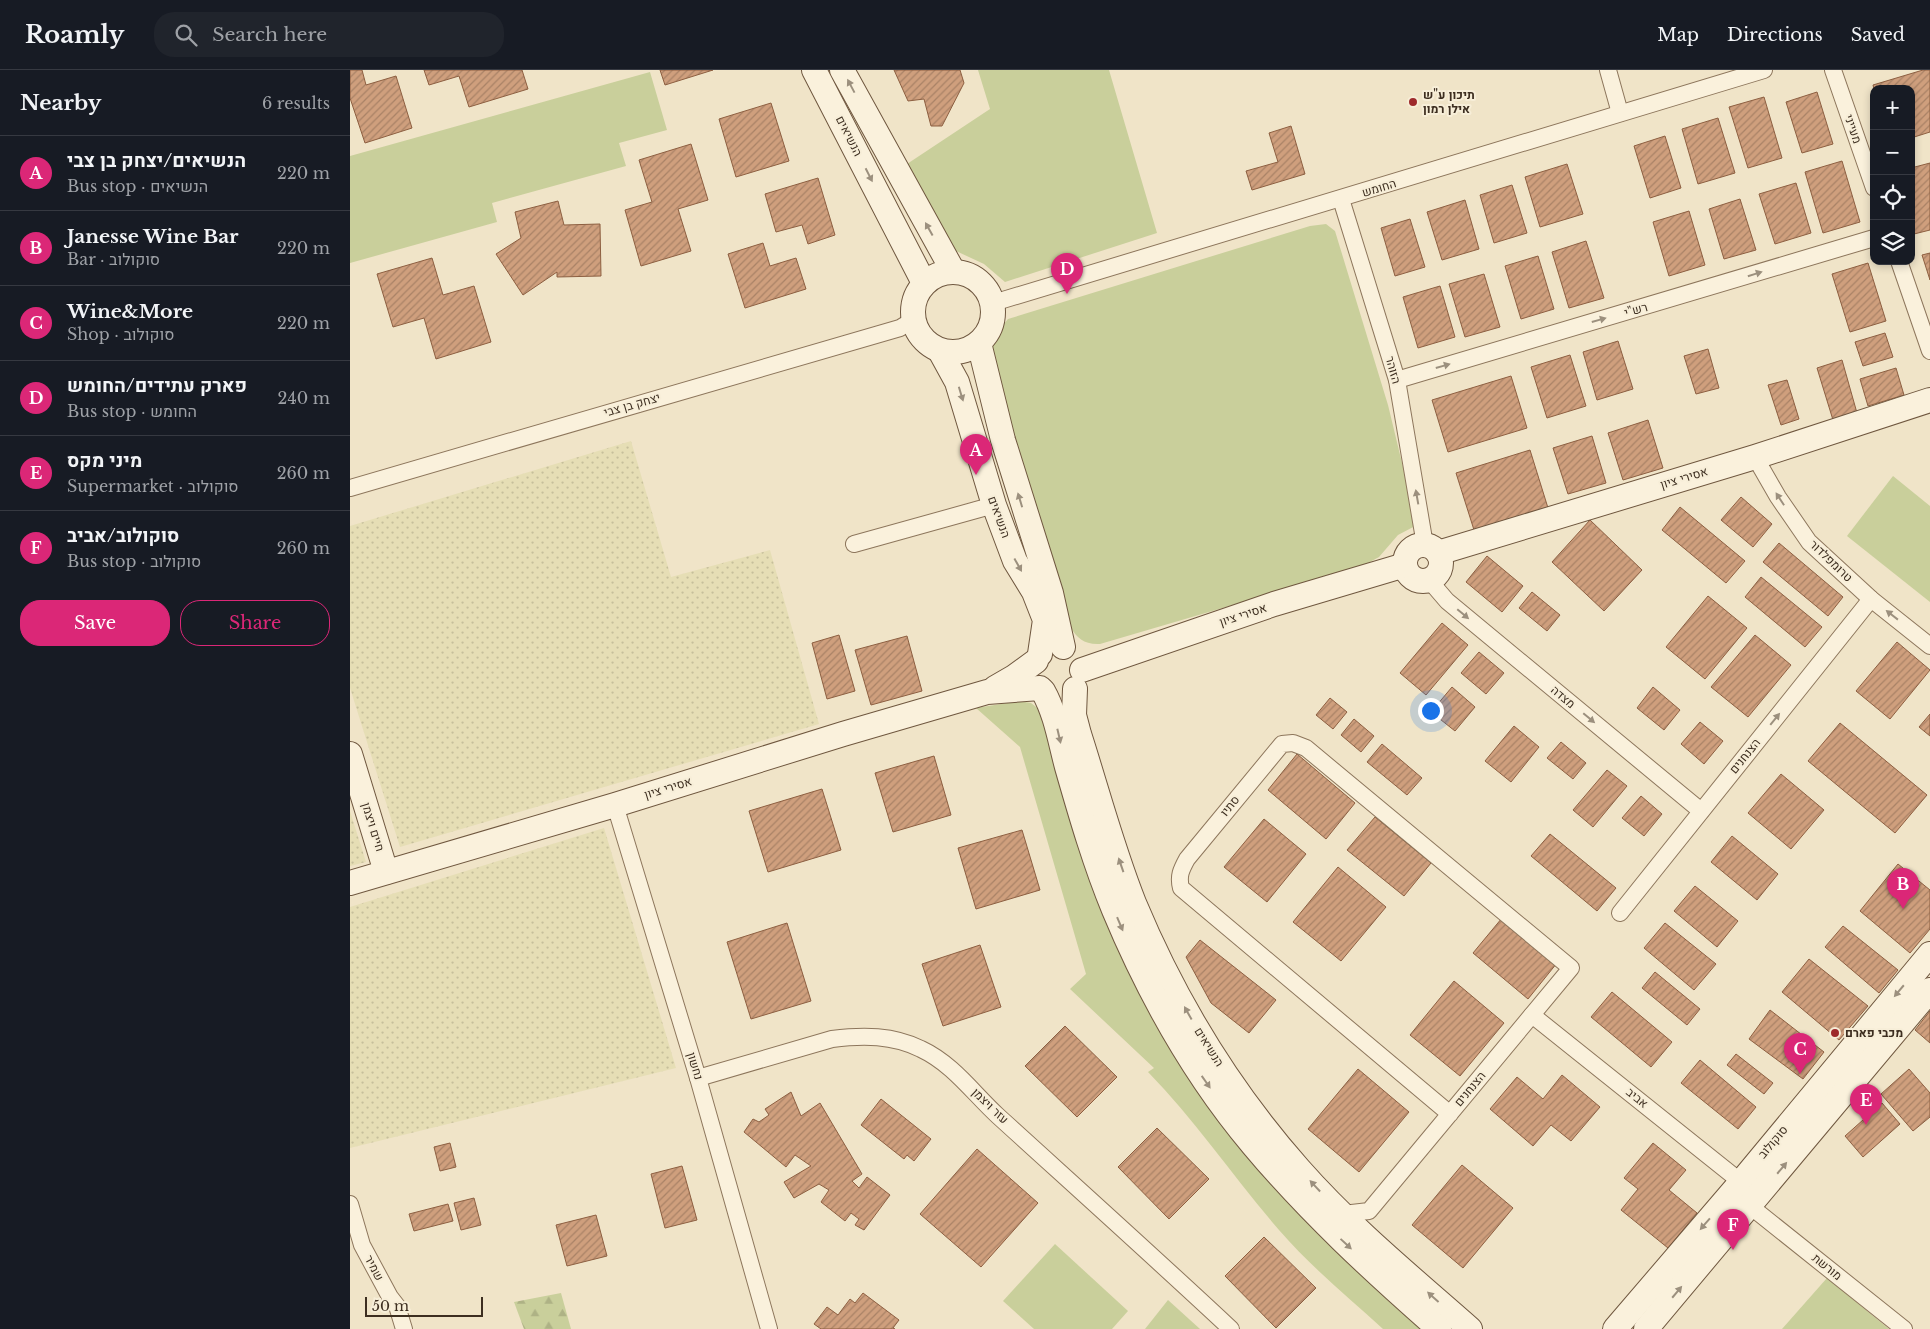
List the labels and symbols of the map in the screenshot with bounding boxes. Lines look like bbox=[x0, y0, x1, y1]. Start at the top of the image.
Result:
one-way arrow bbox=[847, 79, 855, 94]
place label: תיכון ע"ש אילן רמון bbox=[1423, 87, 1475, 116]
marker: תיכון ע"ש אילן רמון bbox=[1407, 96, 1419, 108]
street label: מעייני bbox=[1842, 112, 1865, 145]
street label: הנשיאים bbox=[833, 113, 866, 159]
one-way arrow bbox=[865, 168, 873, 182]
street label: החומש bbox=[1360, 175, 1398, 200]
one-way arrow bbox=[925, 221, 933, 236]
pin: D bbox=[1051, 253, 1083, 294]
one-way arrow bbox=[1748, 269, 1763, 277]
street label: רש"י bbox=[1623, 299, 1649, 320]
one-way arrow bbox=[1592, 316, 1607, 324]
street label: הזוהר bbox=[1383, 355, 1404, 385]
one-way arrow bbox=[1436, 361, 1451, 369]
one-way arrow bbox=[957, 387, 965, 402]
street label: יצחק בן צבי bbox=[602, 389, 662, 420]
pin: A bbox=[960, 434, 992, 475]
street label: אסירי ציון bbox=[1658, 463, 1710, 492]
one-way arrow bbox=[1413, 489, 1421, 505]
one-way arrow bbox=[1016, 492, 1024, 507]
one-way arrow bbox=[1775, 493, 1784, 506]
street label: הנשיאים bbox=[985, 494, 1014, 540]
street label: טרומפלדור bbox=[1807, 537, 1856, 585]
one-way arrow bbox=[1014, 557, 1022, 572]
street label: אסירי ציון bbox=[1217, 600, 1269, 629]
one-way arrow bbox=[1457, 609, 1470, 620]
one-way arrow bbox=[1886, 610, 1899, 621]
street label: מצדה bbox=[1548, 682, 1579, 711]
your location bbox=[1418, 698, 1444, 724]
one-way arrow bbox=[1582, 712, 1594, 724]
one-way arrow bbox=[1770, 712, 1781, 725]
one-way arrow bbox=[1055, 729, 1063, 744]
street label: הצנחנים bbox=[1726, 735, 1763, 776]
street label: אסירי ציון bbox=[642, 773, 694, 802]
street label: סתיו bbox=[1217, 792, 1242, 819]
street label: חיים ויצמן bbox=[359, 801, 388, 853]
one-way arrow bbox=[1116, 857, 1124, 872]
pin: B bbox=[1887, 868, 1919, 909]
one-way arrow bbox=[1117, 917, 1125, 931]
one-way arrow bbox=[1893, 985, 1904, 998]
one-way arrow bbox=[1183, 1006, 1192, 1019]
street label: הנשיאים bbox=[1192, 1024, 1227, 1069]
place label: מכבי פארם bbox=[1845, 1025, 1903, 1040]
marker: מכבי פארם bbox=[1829, 1027, 1841, 1039]
pin: C bbox=[1784, 1033, 1816, 1074]
street label: נחשון bbox=[684, 1050, 707, 1082]
street label: הצנחנים bbox=[1451, 1068, 1488, 1109]
one-way arrow bbox=[1201, 1075, 1211, 1089]
street label: אביב bbox=[1623, 1084, 1652, 1111]
pin: E bbox=[1850, 1084, 1882, 1125]
street label: עזר ויצמן bbox=[969, 1085, 1012, 1127]
street label: סוקולוב bbox=[1755, 1122, 1791, 1161]
one-way arrow bbox=[1777, 1161, 1788, 1174]
one-way arrow bbox=[1309, 1180, 1321, 1192]
pin: F bbox=[1717, 1209, 1749, 1250]
one-way arrow bbox=[1699, 1217, 1711, 1229]
one-way arrow bbox=[1340, 1238, 1352, 1250]
street label: מורשת bbox=[1809, 1250, 1845, 1283]
street label: שמיר bbox=[362, 1252, 387, 1283]
one-way arrow bbox=[1672, 1285, 1683, 1298]
one-way arrow bbox=[1427, 1291, 1440, 1302]
scale bar bbox=[365, 1294, 482, 1317]

